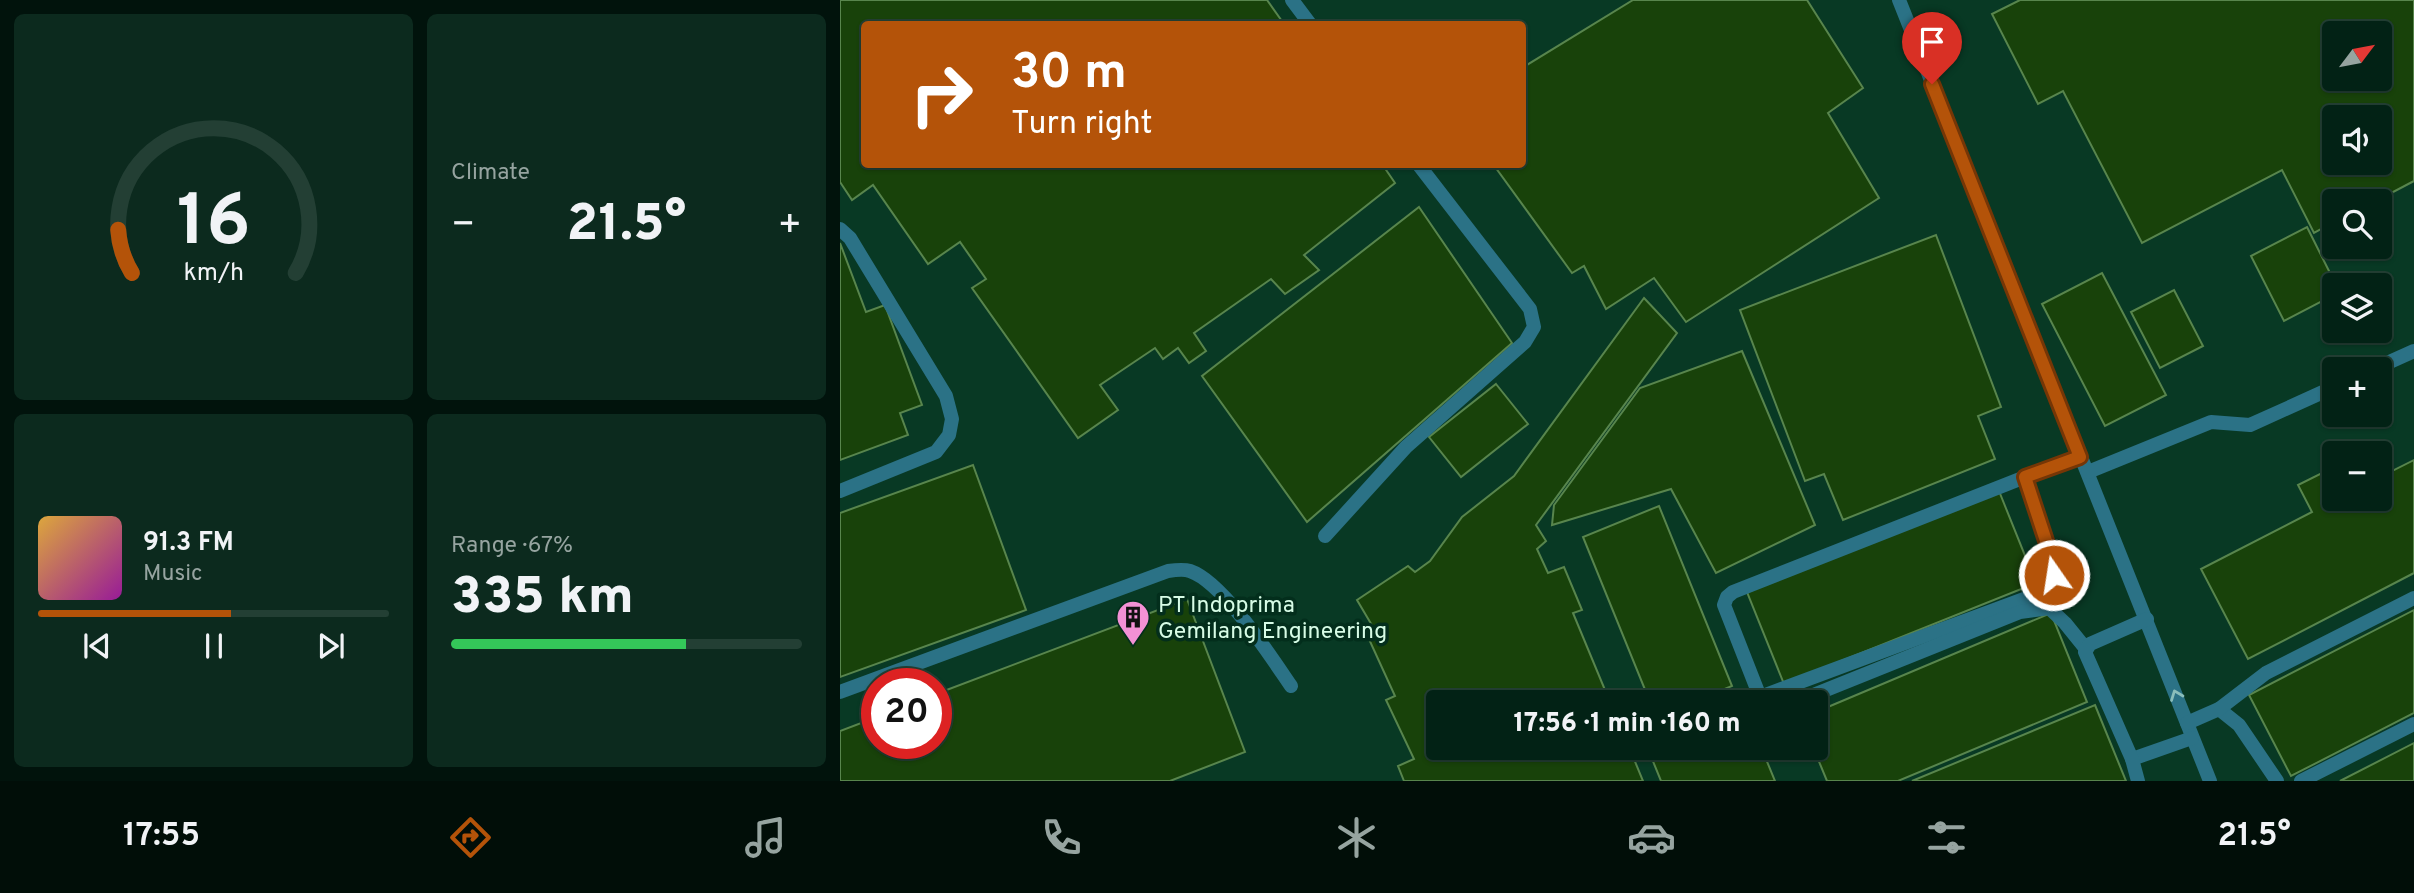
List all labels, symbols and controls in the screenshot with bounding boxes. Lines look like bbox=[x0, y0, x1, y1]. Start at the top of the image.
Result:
pin bbox=[1902, 12.0, 1962, 84]
north arrow bbox=[2322, 21, 2392, 91]
map controls bbox=[2322, 21, 2392, 511]
icon: arrive bbox=[1913, 23, 1951, 61]
text: 30 m bbox=[1011, 44, 1127, 106]
icon: right bbox=[896, 49, 987, 140]
text: Turn right bbox=[1011, 105, 1153, 145]
button: sound bbox=[2322, 105, 2392, 175]
text: Climate bbox=[451, 159, 530, 188]
text: 16 bbox=[177, 179, 250, 271]
button: search bbox=[2322, 189, 2392, 259]
text: 21.5° bbox=[567, 193, 686, 259]
text: − bbox=[451, 202, 476, 251]
text: + bbox=[777, 202, 802, 251]
text: km/h bbox=[183, 258, 244, 290]
button: layers bbox=[2322, 273, 2392, 343]
button: + bbox=[2322, 357, 2392, 427]
button: − bbox=[2322, 441, 2392, 511]
text: 91.3 FM bbox=[143, 527, 234, 560]
text: Range · 67% bbox=[451, 532, 573, 561]
position arrow bbox=[2017, 538, 2091, 612]
text: Music bbox=[143, 560, 203, 589]
text: 335 km bbox=[451, 566, 634, 632]
place label: PT Indoprima Gemilang Engineering bbox=[1158, 592, 1387, 647]
building icon: PT Indoprima Gemilang Engineering bbox=[1114, 598, 1152, 647]
icon: previous bbox=[78, 627, 116, 665]
icon: pause bbox=[195, 627, 233, 665]
icon: next bbox=[312, 627, 350, 665]
speed limit sign: 20 bbox=[861, 668, 952, 759]
one-way arrow bbox=[2170, 689, 2184, 701]
text: 17:56 · 1 min · 160 m bbox=[1513, 708, 1741, 741]
icon: directions bbox=[446, 813, 495, 862]
icon: music bbox=[741, 813, 790, 862]
icon: phone bbox=[1037, 813, 1086, 862]
icon: climate bbox=[1332, 813, 1381, 862]
icon: car bbox=[1627, 813, 1676, 862]
icon: filters bbox=[1922, 813, 1971, 862]
text: 17:55 bbox=[123, 817, 200, 857]
text: 21.5° bbox=[2218, 817, 2291, 857]

